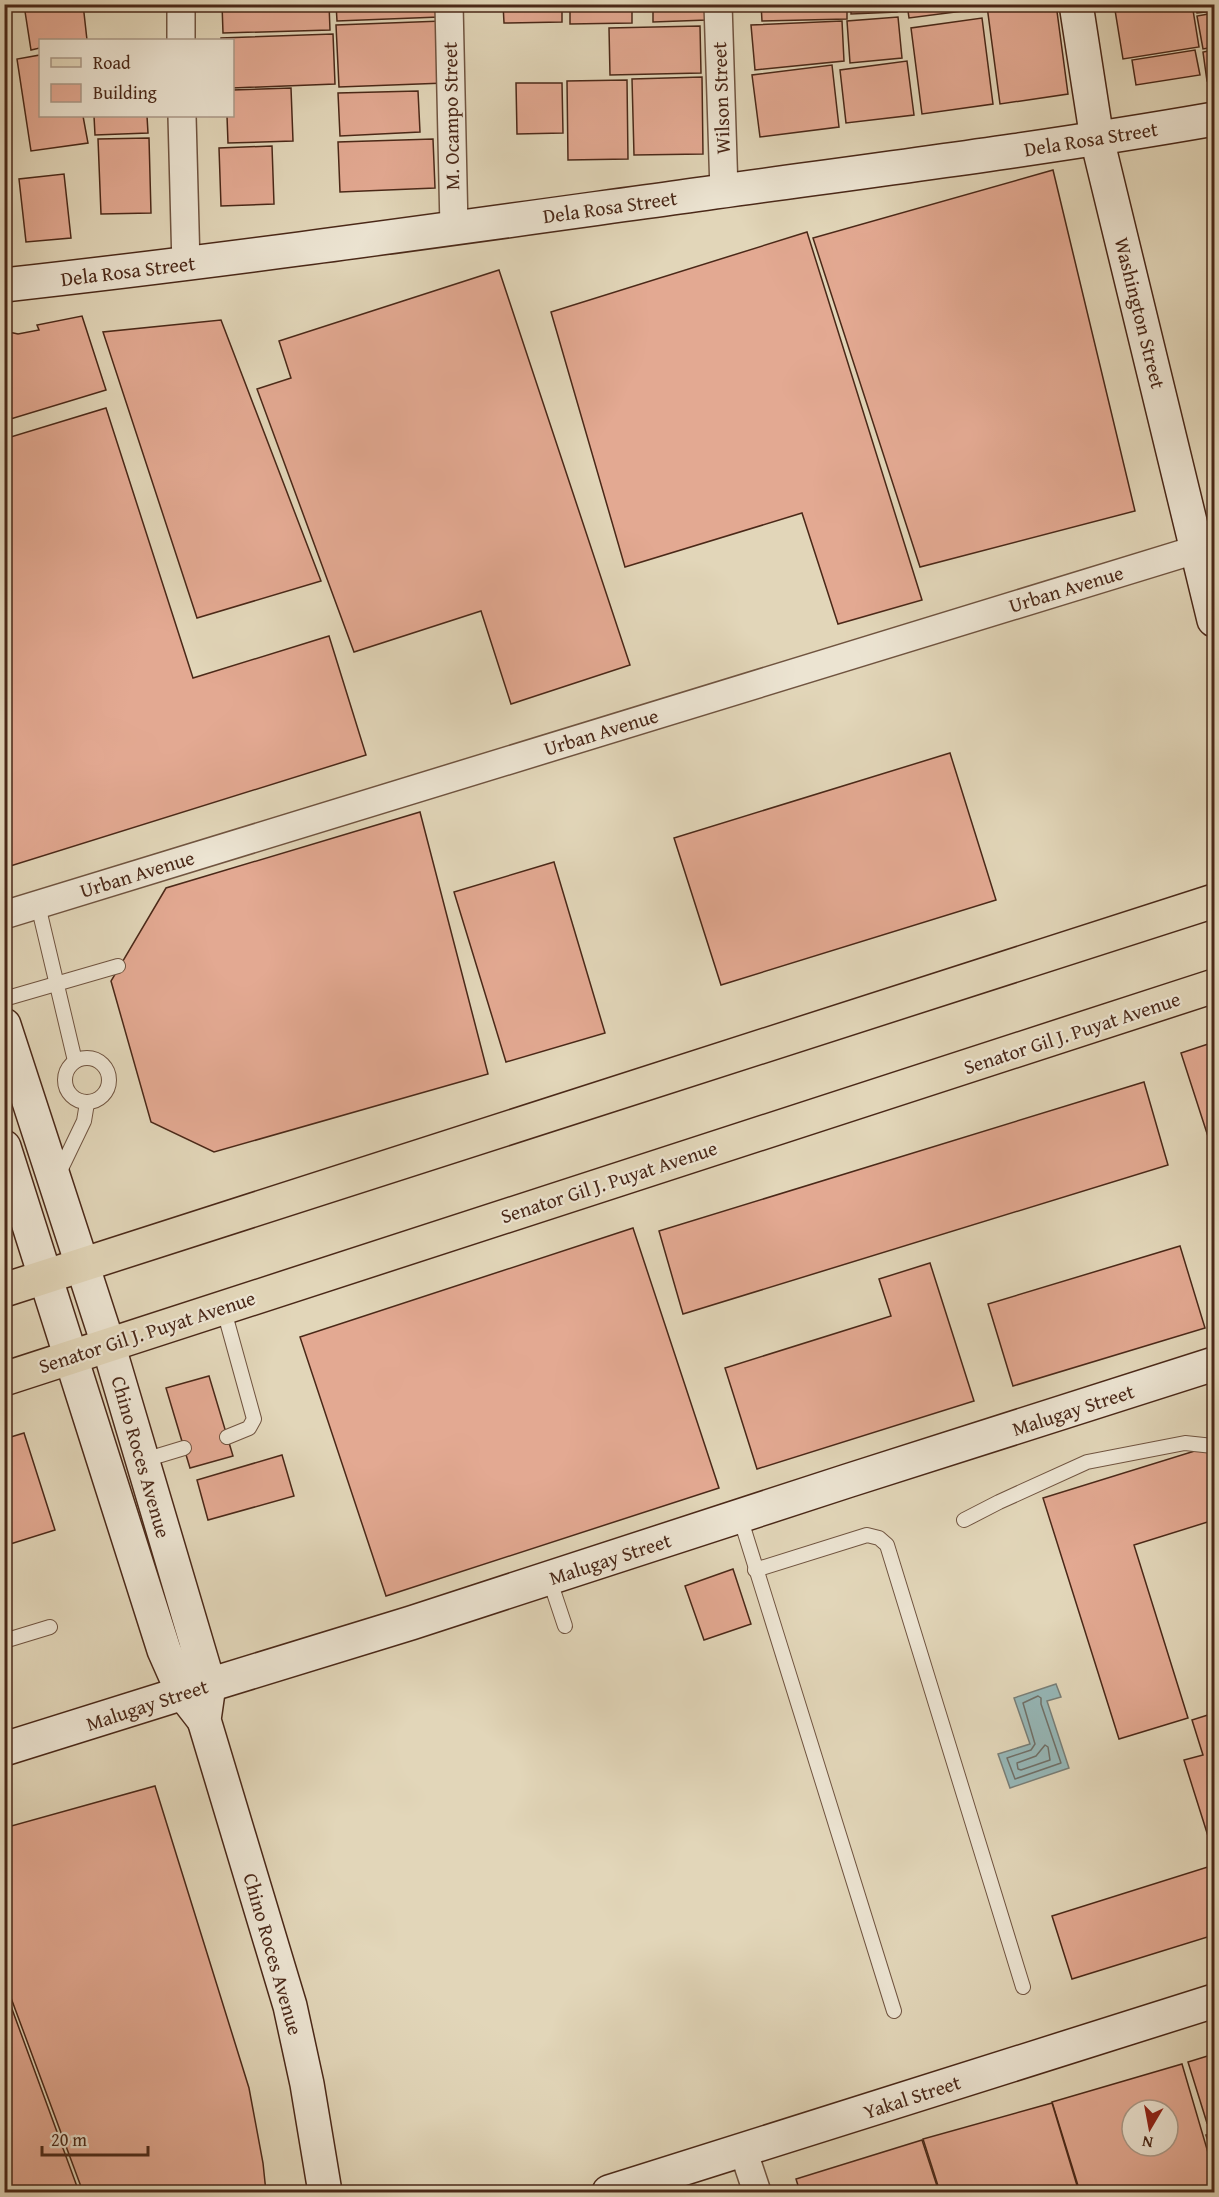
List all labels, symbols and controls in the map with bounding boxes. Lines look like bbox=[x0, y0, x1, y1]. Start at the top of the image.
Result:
legend bbox=[39, 39, 234, 117]
street label: Wilson Street bbox=[704, 41, 737, 155]
street label: M. Ocampo Street bbox=[435, 42, 466, 190]
text: Road bbox=[93, 49, 131, 76]
text: Building bbox=[93, 79, 157, 106]
street label: Dela Rosa Street bbox=[1022, 114, 1160, 163]
street label: Dela Rosa Street bbox=[541, 183, 679, 230]
street label: Washington Street bbox=[1108, 234, 1173, 392]
street label: Dela Rosa Street bbox=[59, 248, 197, 293]
street label: Urban Avenue bbox=[1005, 557, 1127, 620]
street label: Urban Avenue bbox=[540, 700, 662, 763]
street label: Urban Avenue bbox=[76, 842, 198, 905]
street label: Senator Gil J. Puyat Avenue bbox=[960, 984, 1184, 1081]
street label: Senator Gil J. Puyat Avenue bbox=[497, 1133, 721, 1230]
street label: Senator Gil J. Puyat Avenue bbox=[35, 1283, 259, 1380]
street label: Chino Roces Avenue bbox=[104, 1372, 178, 1541]
street label: Malugay Street bbox=[1008, 1376, 1138, 1443]
street label: Malugay Street bbox=[545, 1525, 675, 1592]
street label: Malugay Street bbox=[82, 1671, 212, 1738]
street label: Chino Roces Avenue bbox=[236, 1869, 310, 2038]
street label: Yakal Street bbox=[860, 2067, 964, 2126]
north arrow bbox=[1120, 2098, 1180, 2158]
scale bar bbox=[42, 2119, 148, 2157]
text: 20 m bbox=[51, 2126, 87, 2153]
text: N bbox=[1140, 2130, 1155, 2156]

